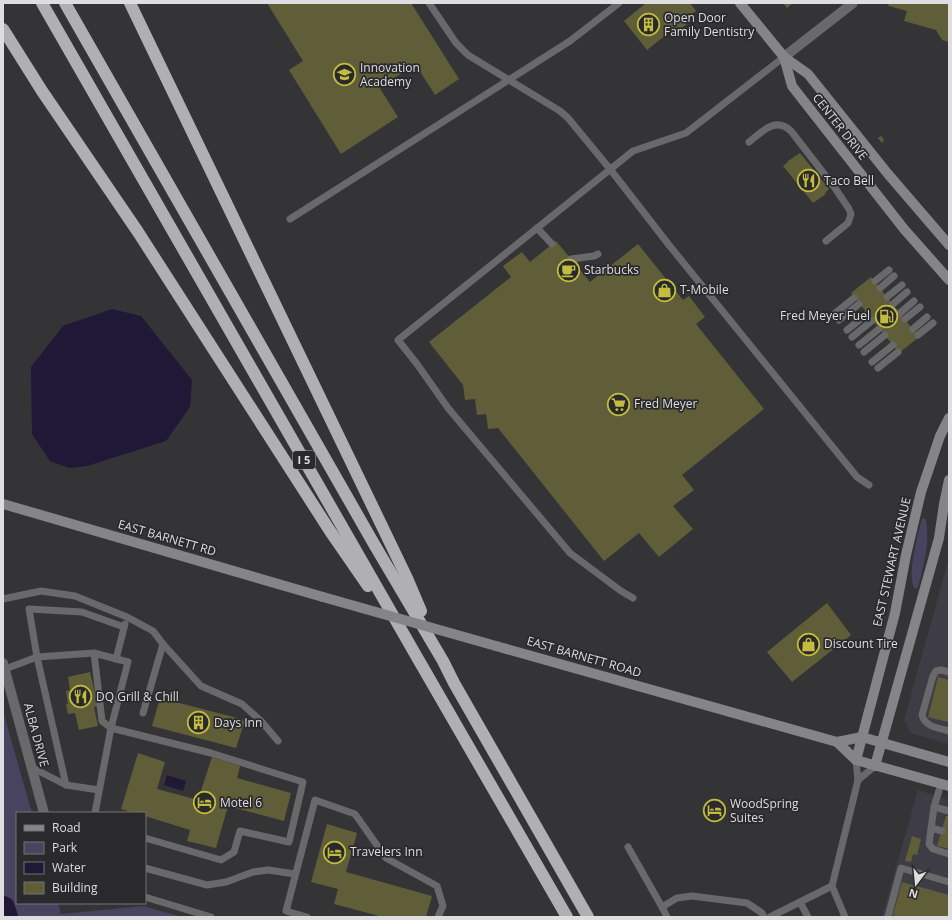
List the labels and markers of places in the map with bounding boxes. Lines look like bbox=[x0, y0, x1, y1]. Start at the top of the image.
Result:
place label: Open Door Family Dentistry bbox=[664, 9, 755, 40]
building icon: Open Door Family Dentistry bbox=[635, 12, 661, 38]
place label: Innovation Academy bbox=[360, 59, 420, 90]
school or university icon: Innovation Academy bbox=[332, 62, 358, 88]
restaurant icon: Taco Bell bbox=[796, 168, 822, 194]
place label: Taco Bell bbox=[824, 172, 874, 189]
cafe icon: Starbucks bbox=[556, 257, 582, 283]
place label: Starbucks bbox=[584, 261, 639, 278]
shop icon: T-Mobile bbox=[651, 277, 677, 303]
place label: T-Mobile bbox=[680, 281, 729, 298]
fuel station icon: Fred Meyer Fuel bbox=[873, 303, 899, 329]
place label: Fred Meyer Fuel bbox=[780, 307, 870, 324]
supermarket icon: Fred Meyer bbox=[605, 391, 631, 417]
place label: Fred Meyer bbox=[634, 395, 698, 412]
shop icon: Discount Tire bbox=[796, 631, 822, 657]
place label: Discount Tire bbox=[824, 635, 898, 652]
restaurant icon: DQ Grill & Chill bbox=[68, 684, 94, 710]
place label: DQ Grill & Chill bbox=[96, 688, 179, 705]
building icon: Days Inn bbox=[185, 710, 211, 736]
place label: Days Inn bbox=[214, 714, 262, 731]
hotel icon: Motel 6 bbox=[192, 790, 218, 816]
place label: Motel 6 bbox=[220, 794, 262, 811]
place label: WoodSpring Suites bbox=[730, 795, 799, 826]
hotel icon: WoodSpring Suites bbox=[701, 798, 727, 824]
hotel icon: Travelers Inn bbox=[322, 839, 348, 865]
place label: Travelers Inn bbox=[350, 843, 423, 860]

